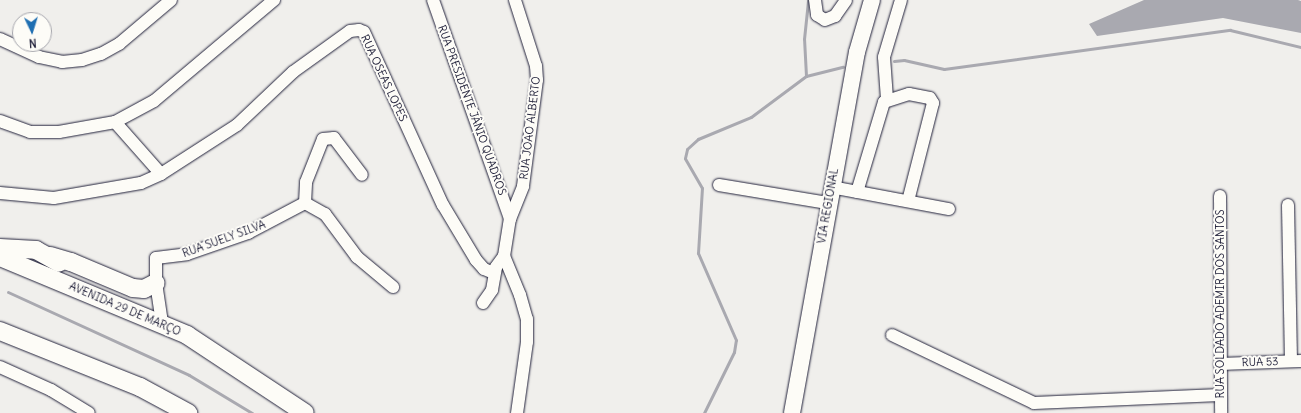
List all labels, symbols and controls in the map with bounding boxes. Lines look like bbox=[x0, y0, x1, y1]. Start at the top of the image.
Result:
north arrow bbox=[12, 12, 52, 52]
street label: RUA PRESIDENTE JÂNIO QUADROS bbox=[435, 23, 509, 197]
street label: RUA OSEAS LOPES bbox=[358, 32, 410, 124]
text: N bbox=[28, 36, 37, 50]
street label: RUA JOAO ALBERTO bbox=[517, 76, 543, 180]
street label: VIA REGIONAL bbox=[815, 167, 841, 245]
street label: RUA SOLDADO ADEMIR DOS SANTOS bbox=[1213, 209, 1227, 399]
street label: RUA SUELY SILVA bbox=[181, 218, 267, 260]
street label: AVENIDA 29 DE MARÇO bbox=[67, 279, 183, 339]
street label: RUA 53 bbox=[1241, 355, 1279, 369]

